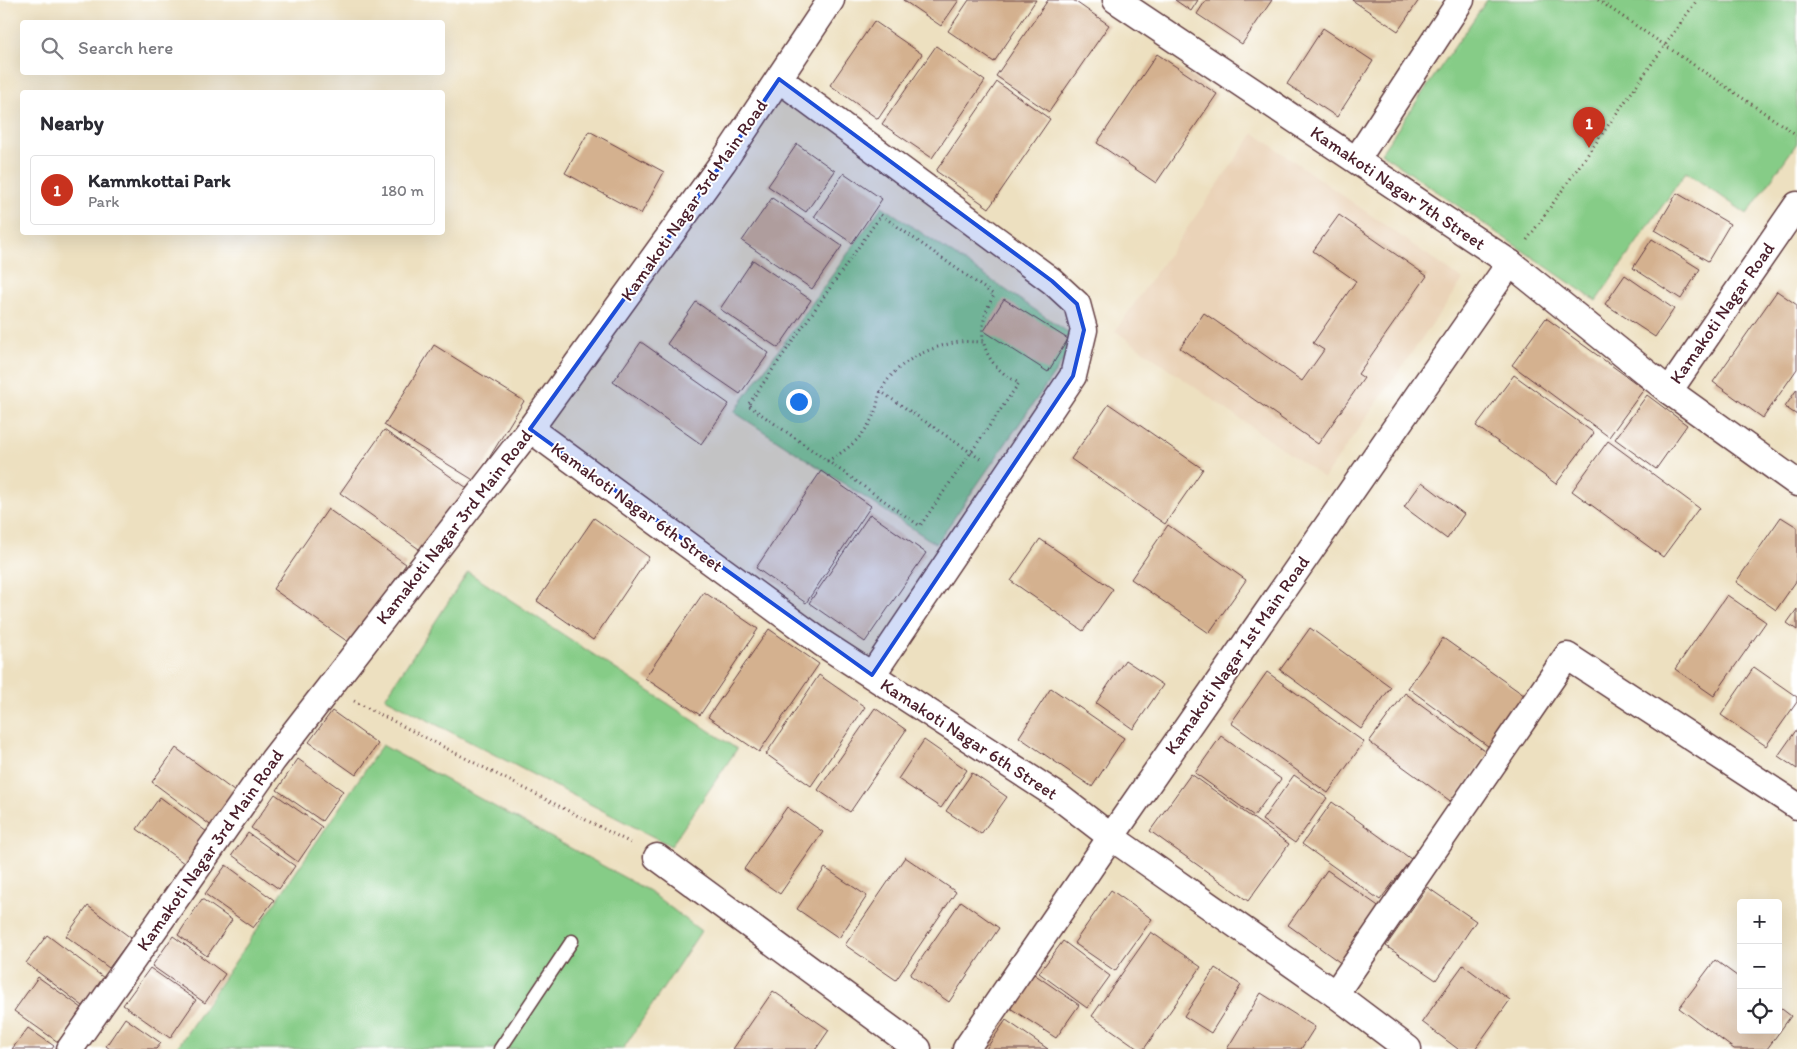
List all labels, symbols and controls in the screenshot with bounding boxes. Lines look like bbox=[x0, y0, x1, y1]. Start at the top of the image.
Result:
search box bbox=[20, 20, 445, 75]
icon: search bbox=[38, 34, 66, 62]
text: Search here bbox=[78, 36, 173, 59]
street label: Kamakoti Nagar 3rd Main Road bbox=[616, 95, 772, 305]
pin: 1 bbox=[1573, 107, 1605, 148]
text: Nearby bbox=[40, 110, 104, 135]
street label: Kamakoti Nagar 7th Street bbox=[1306, 121, 1490, 255]
text: Kammkottai Park bbox=[88, 169, 231, 192]
text: 1 bbox=[53, 181, 61, 200]
text: 180 m bbox=[381, 181, 424, 200]
text: Park bbox=[88, 192, 119, 211]
street label: Kamakoti Nagar Road bbox=[1665, 238, 1779, 388]
your location bbox=[786, 389, 812, 415]
street label: Kamakoti Nagar 3rd Main Road bbox=[371, 425, 537, 629]
street label: Kamakoti Nagar 6th Street bbox=[547, 437, 727, 577]
street label: Kamakoti Nagar 1st Main Road bbox=[1160, 551, 1314, 759]
street label: Kamakoti Nagar 6th Street bbox=[876, 673, 1062, 805]
street label: Kamakoti Nagar 3rd Main Road bbox=[132, 745, 288, 955]
map controls bbox=[1737, 899, 1782, 1034]
button: + bbox=[1737, 899, 1782, 944]
button: − bbox=[1737, 944, 1782, 989]
button: locate bbox=[1737, 989, 1782, 1034]

